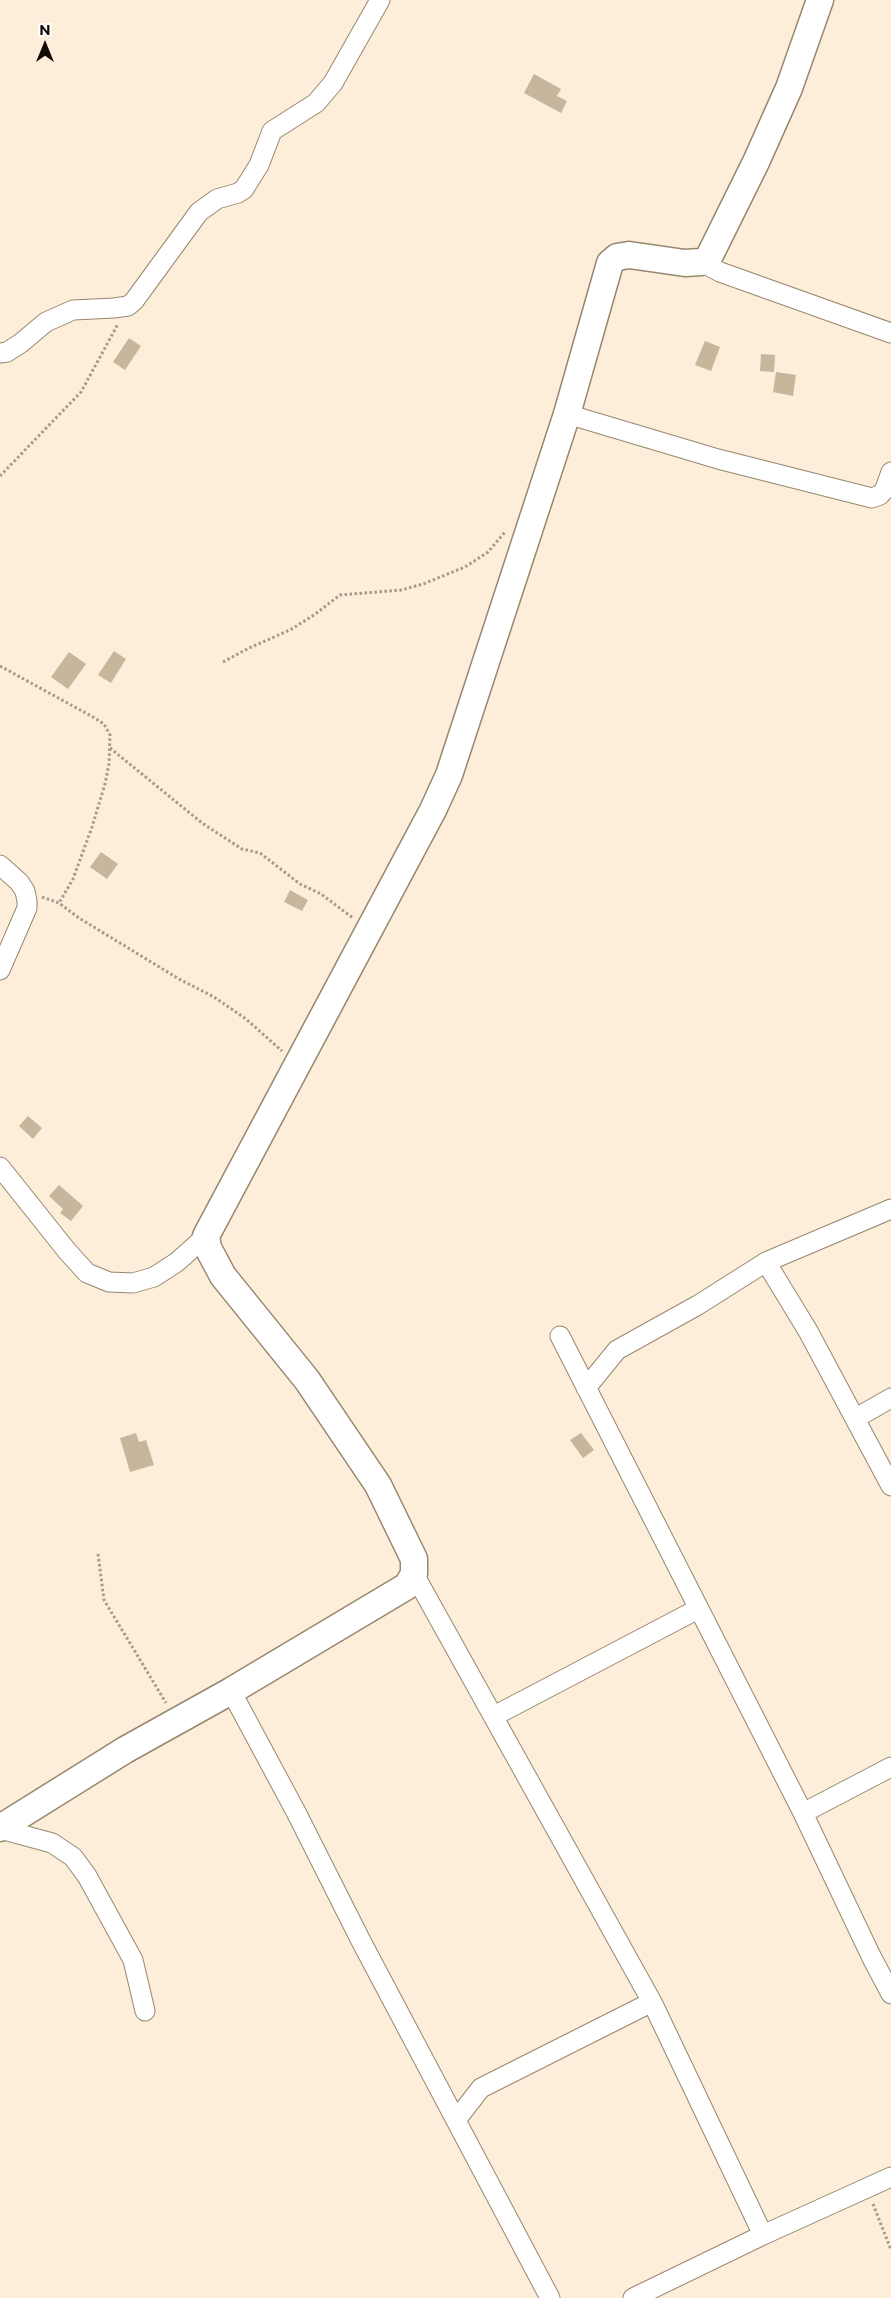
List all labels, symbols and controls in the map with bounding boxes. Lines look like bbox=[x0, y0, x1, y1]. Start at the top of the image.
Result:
north arrow bbox=[20, 20, 70, 70]
text: N bbox=[39, 21, 51, 39]

